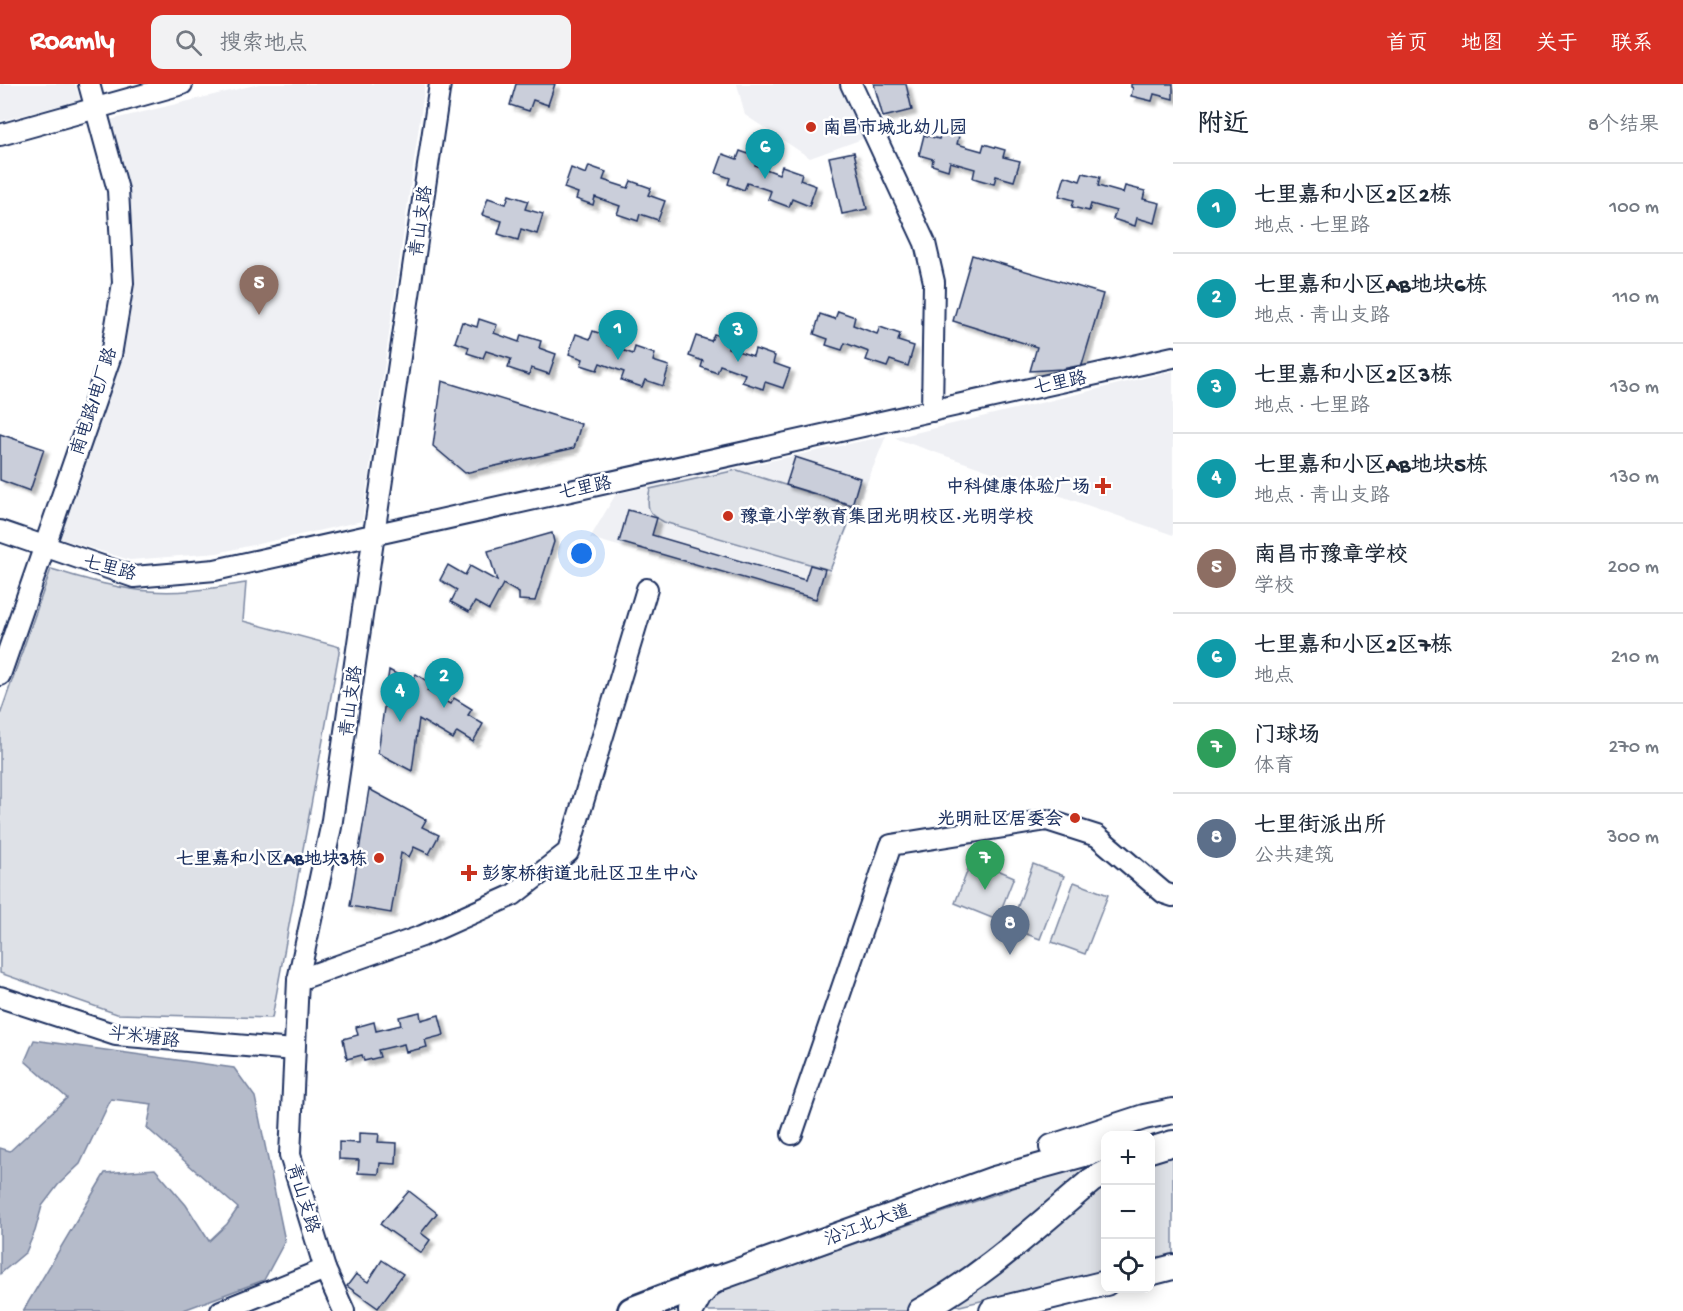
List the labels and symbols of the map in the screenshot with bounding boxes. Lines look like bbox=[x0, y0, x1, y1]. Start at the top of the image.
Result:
place label: 南昌市城北幼儿园 bbox=[823, 118, 967, 140]
marker: 南昌市城北幼儿园 bbox=[804, 120, 818, 134]
pin: 6 bbox=[746, 130, 784, 179]
street label: 青山支路 bbox=[406, 184, 438, 258]
pin: 5 bbox=[240, 266, 278, 315]
pin: 1 bbox=[598, 310, 638, 360]
pin: 3 bbox=[718, 312, 758, 362]
street label: 南电路/电厂路 bbox=[67, 345, 123, 458]
street label: 七里路 bbox=[1032, 368, 1089, 400]
street label: 七里路 bbox=[557, 473, 614, 505]
place label: 中科健康体验广场 bbox=[946, 476, 1090, 499]
marker: 中科健康体验广场 bbox=[1094, 477, 1112, 495]
place label: 豫章小学教育集团光明校区·光明学校 bbox=[740, 507, 1034, 529]
marker: 豫章小学教育集团光明校区·光明学校 bbox=[721, 509, 735, 523]
your location bbox=[567, 539, 596, 568]
street label: 七里路 bbox=[81, 551, 138, 587]
pin: 2 bbox=[424, 658, 464, 708]
street label: 青山支路 bbox=[336, 664, 368, 738]
pin: 4 bbox=[380, 672, 420, 722]
place label: 光明社区居委会 bbox=[937, 809, 1063, 831]
marker: 光明社区居委会 bbox=[1068, 811, 1082, 825]
pin: 7 bbox=[966, 840, 1004, 890]
place label: 七里嘉和小区AB地块3栋 bbox=[176, 849, 367, 871]
marker: 七里嘉和小区AB地块3栋 bbox=[372, 851, 386, 865]
marker: 彭家桥街道北社区卫生中心 bbox=[460, 864, 478, 882]
place label: 彭家桥街道北社区卫生中心 bbox=[482, 864, 698, 886]
pin: 8 bbox=[990, 906, 1030, 955]
street label: 斗米塘路 bbox=[107, 1023, 181, 1053]
street label: 青山支路 bbox=[281, 1161, 323, 1236]
street label: 沿江北大道 bbox=[822, 1200, 914, 1252]

